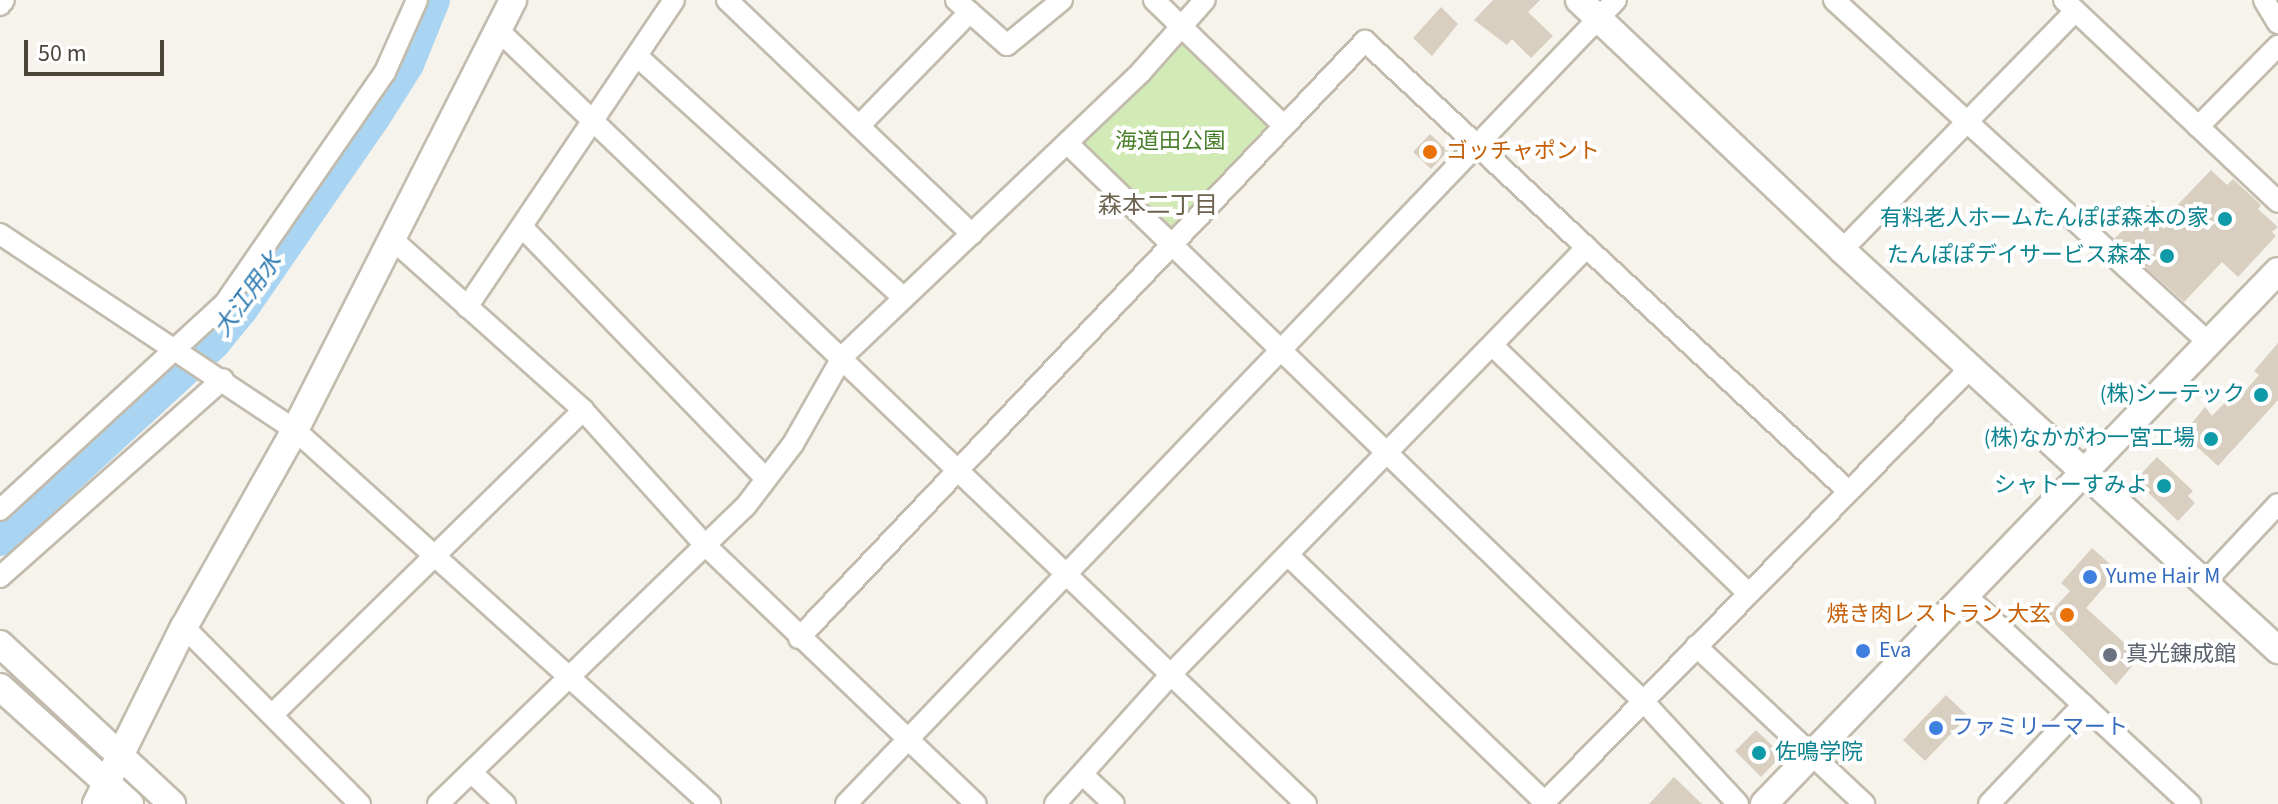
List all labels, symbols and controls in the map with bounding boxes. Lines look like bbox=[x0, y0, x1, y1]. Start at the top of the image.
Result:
scale bar bbox=[28, 24, 168, 74]
text: 50 m bbox=[38, 36, 87, 71]
park label: 海道田公園 bbox=[1115, 129, 1225, 155]
place label: ゴッチャポント bbox=[1446, 139, 1600, 165]
marker: ゴッチャポント bbox=[1421, 143, 1439, 161]
district label: 森本二丁目 bbox=[1098, 192, 1218, 220]
place label: 有料老人ホームたんぽぽ森本の家 bbox=[1879, 206, 2209, 232]
marker: 有料老人ホームたんぽぽ森本の家 bbox=[2216, 210, 2234, 228]
place label: たんぽぽデイサービス森本 bbox=[1887, 243, 2151, 269]
marker: たんぽぽデイサービス森本 bbox=[2158, 247, 2176, 265]
water label: 大江用水 bbox=[208, 248, 288, 342]
place label: (株)シーテック bbox=[2100, 382, 2245, 408]
marker: (株)シーテック bbox=[2252, 386, 2270, 404]
place label: (株)なかがわ一宮工場 bbox=[1984, 426, 2195, 452]
marker: (株)なかがわ一宮工場 bbox=[2202, 430, 2220, 448]
place label: シャトーすみよ bbox=[1994, 473, 2148, 499]
marker: シャトーすみよ bbox=[2155, 477, 2173, 495]
place label: Yume Hair M bbox=[2106, 564, 2220, 590]
marker: Yume Hair M bbox=[2081, 568, 2099, 586]
place label: 焼き肉レストラン 大玄 bbox=[1827, 602, 2051, 628]
marker: 焼き肉レストラン 大玄 bbox=[2058, 606, 2076, 624]
place label: Eva bbox=[1879, 638, 1911, 664]
marker: Eva bbox=[1854, 642, 1872, 660]
place label: 真光錬成館 bbox=[2126, 642, 2236, 668]
marker: 真光錬成館 bbox=[2101, 646, 2119, 664]
place label: ファミリーマート bbox=[1952, 715, 2128, 741]
marker: ファミリーマート bbox=[1927, 719, 1945, 737]
place label: 佐鳴学院 bbox=[1775, 740, 1863, 766]
marker: 佐鳴学院 bbox=[1750, 744, 1768, 762]

